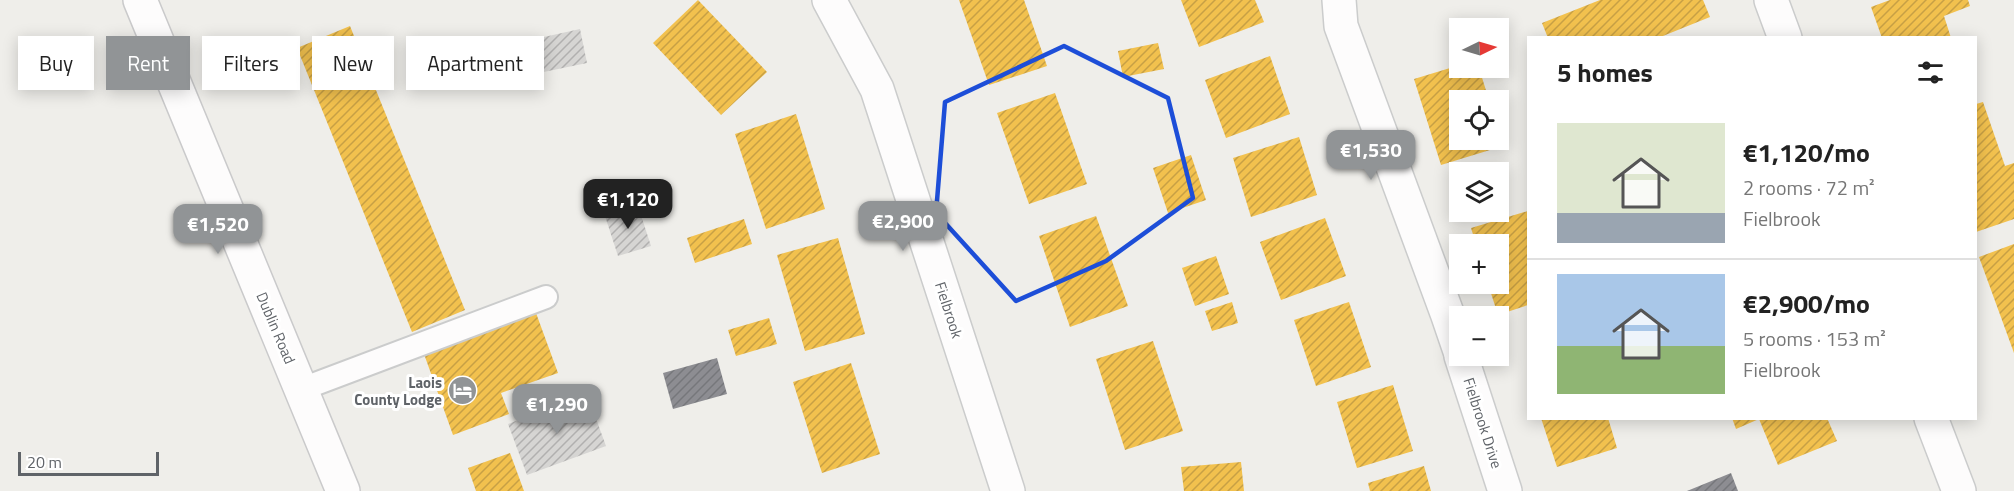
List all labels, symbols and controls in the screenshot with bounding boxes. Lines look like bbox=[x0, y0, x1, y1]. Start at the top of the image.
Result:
north arrow bbox=[1449, 18, 1509, 78]
map controls bbox=[1449, 18, 1509, 366]
chip: Buy bbox=[18, 36, 94, 90]
chip: Rent bbox=[106, 36, 190, 90]
chip: Filters bbox=[202, 36, 300, 90]
chip: New bbox=[312, 36, 394, 90]
chip: Apartment bbox=[406, 36, 544, 90]
text: 5 homes bbox=[1557, 53, 1653, 92]
icon: filters bbox=[1914, 56, 1947, 89]
button: locate bbox=[1449, 90, 1509, 150]
pin: €1,530 bbox=[1322, 130, 1420, 181]
text: €1,120/mo bbox=[1743, 133, 1870, 172]
text: €1,530 bbox=[1340, 134, 1402, 165]
icon: home bbox=[1605, 147, 1677, 219]
button: layers bbox=[1449, 162, 1509, 222]
text: 2 rooms · 72 m² bbox=[1743, 172, 1875, 203]
pin: €1,120 bbox=[579, 179, 677, 230]
text: €1,120 bbox=[597, 183, 659, 214]
pin: €2,900 bbox=[854, 201, 952, 252]
text: Fielbrook bbox=[1743, 203, 1821, 234]
pin: €1,520 bbox=[169, 204, 267, 255]
text: €2,900 bbox=[872, 205, 934, 236]
text: €1,520 bbox=[187, 208, 249, 239]
button: + bbox=[1449, 234, 1509, 294]
street label: Fielbrook bbox=[929, 279, 969, 341]
text: €2,900/mo bbox=[1743, 284, 1870, 323]
street label: Dublin Road bbox=[251, 288, 301, 368]
icon: home bbox=[1605, 298, 1677, 370]
button: − bbox=[1449, 306, 1509, 366]
text: 5 rooms · 153 m² bbox=[1743, 323, 1886, 354]
text: Fielbrook bbox=[1743, 354, 1821, 385]
place label: Laois County Lodge bbox=[354, 371, 442, 411]
hotel icon: Laois County Lodge bbox=[447, 375, 479, 407]
street label: Fielbrook Drive bbox=[1457, 375, 1509, 471]
pin: €1,290 bbox=[508, 384, 606, 435]
text: €1,290 bbox=[526, 388, 588, 419]
scale bar bbox=[18, 449, 159, 476]
text: 20 m bbox=[27, 450, 62, 474]

